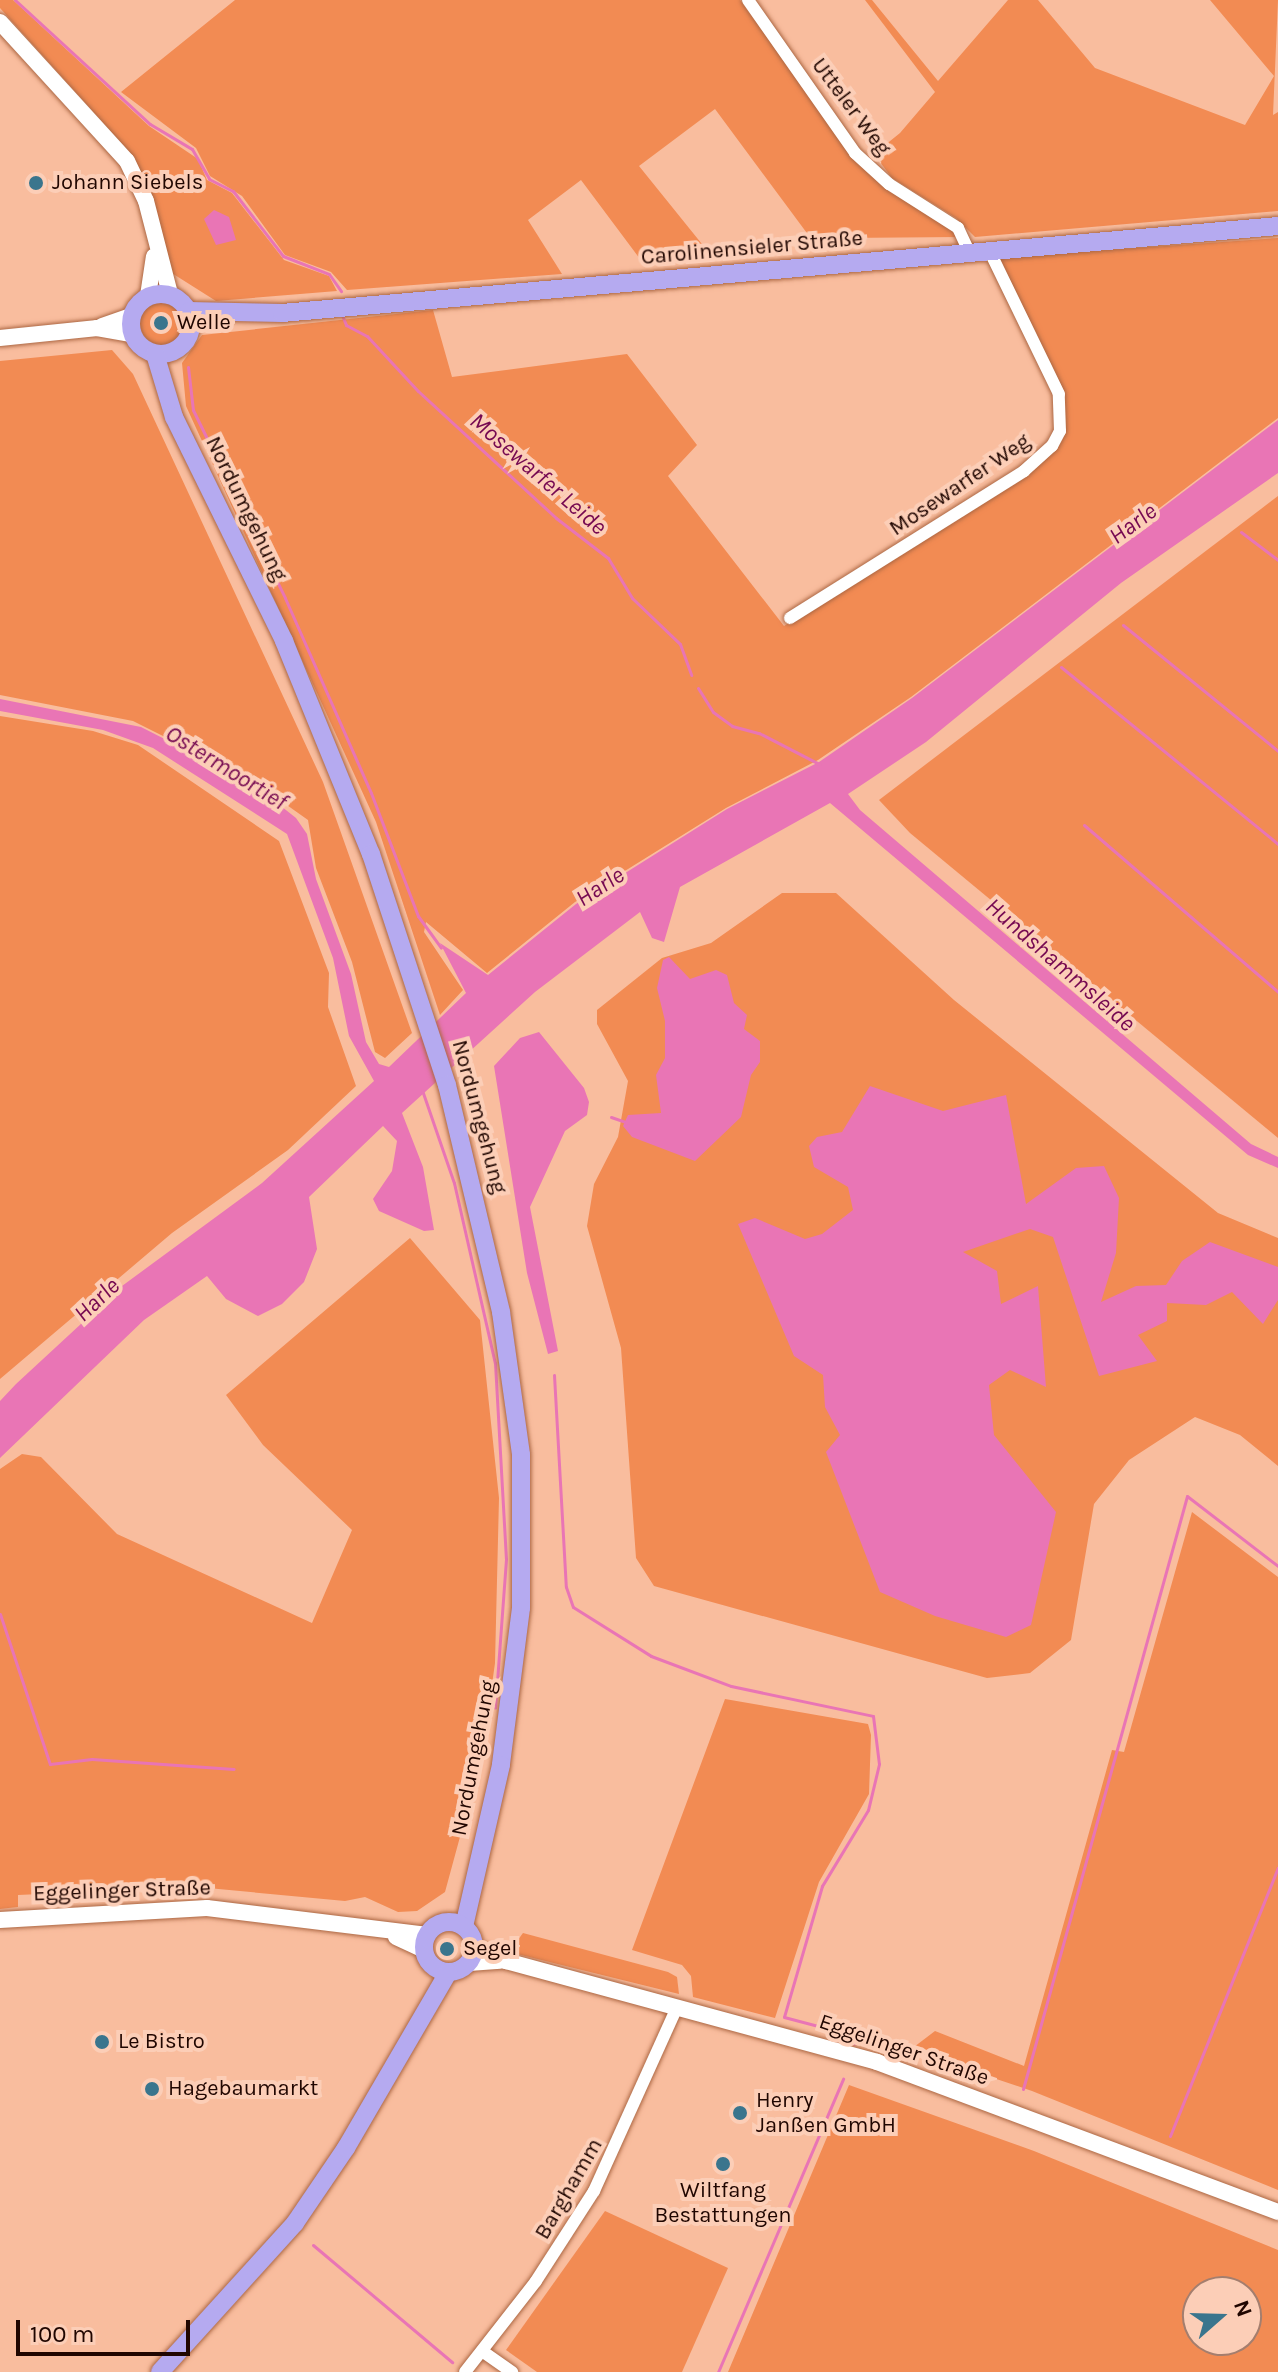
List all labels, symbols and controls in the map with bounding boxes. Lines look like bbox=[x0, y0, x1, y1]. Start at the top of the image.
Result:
street label: Utteler Weg bbox=[806, 53, 896, 161]
place label: Johann Siebels bbox=[52, 170, 203, 196]
marker: Johann Siebels bbox=[27, 174, 45, 192]
street label: Carolinensieler Straße bbox=[640, 225, 864, 271]
place label: Welle bbox=[177, 310, 231, 336]
marker: Welle bbox=[152, 314, 170, 332]
water label: Mosewarfer Leide bbox=[464, 407, 612, 541]
street label: Mosewarfer Weg bbox=[885, 428, 1035, 542]
street label: Nordumgehung bbox=[200, 432, 292, 586]
water label: Harle bbox=[1104, 497, 1162, 551]
water label: Ostermoortief bbox=[160, 719, 292, 817]
water label: Harle bbox=[570, 861, 630, 913]
water label: Hundshammsleide bbox=[979, 892, 1141, 1038]
street label: Nordumgehung bbox=[446, 1037, 512, 1197]
water label: Harle bbox=[68, 1272, 126, 1328]
street label: Nordumgehung bbox=[446, 1678, 502, 1838]
street label: Eggelinger Straße bbox=[33, 1875, 211, 1907]
place label: Segel bbox=[463, 1936, 517, 1962]
marker: Segel bbox=[438, 1940, 456, 1958]
street label: Eggelinger Straße bbox=[816, 2009, 992, 2091]
place label: Le Bistro bbox=[118, 2029, 205, 2055]
marker: Le Bistro bbox=[93, 2033, 111, 2051]
place label: Hagebaumarkt bbox=[168, 2076, 318, 2102]
marker: Hagebaumarkt bbox=[143, 2080, 161, 2098]
place label: Henry Janßen GmbH bbox=[756, 2087, 896, 2138]
marker: Henry Janßen GmbH bbox=[731, 2104, 749, 2122]
street label: Barghamm bbox=[529, 2134, 609, 2244]
marker: Wiltfang Bestattungen bbox=[714, 2155, 732, 2173]
place label: Wiltfang Bestattungen bbox=[654, 2177, 792, 2228]
north arrow bbox=[1182, 2276, 1262, 2356]
text: N bbox=[1228, 2297, 1258, 2320]
scale bar bbox=[20, 2304, 194, 2354]
text: 100 m bbox=[30, 2320, 95, 2348]

